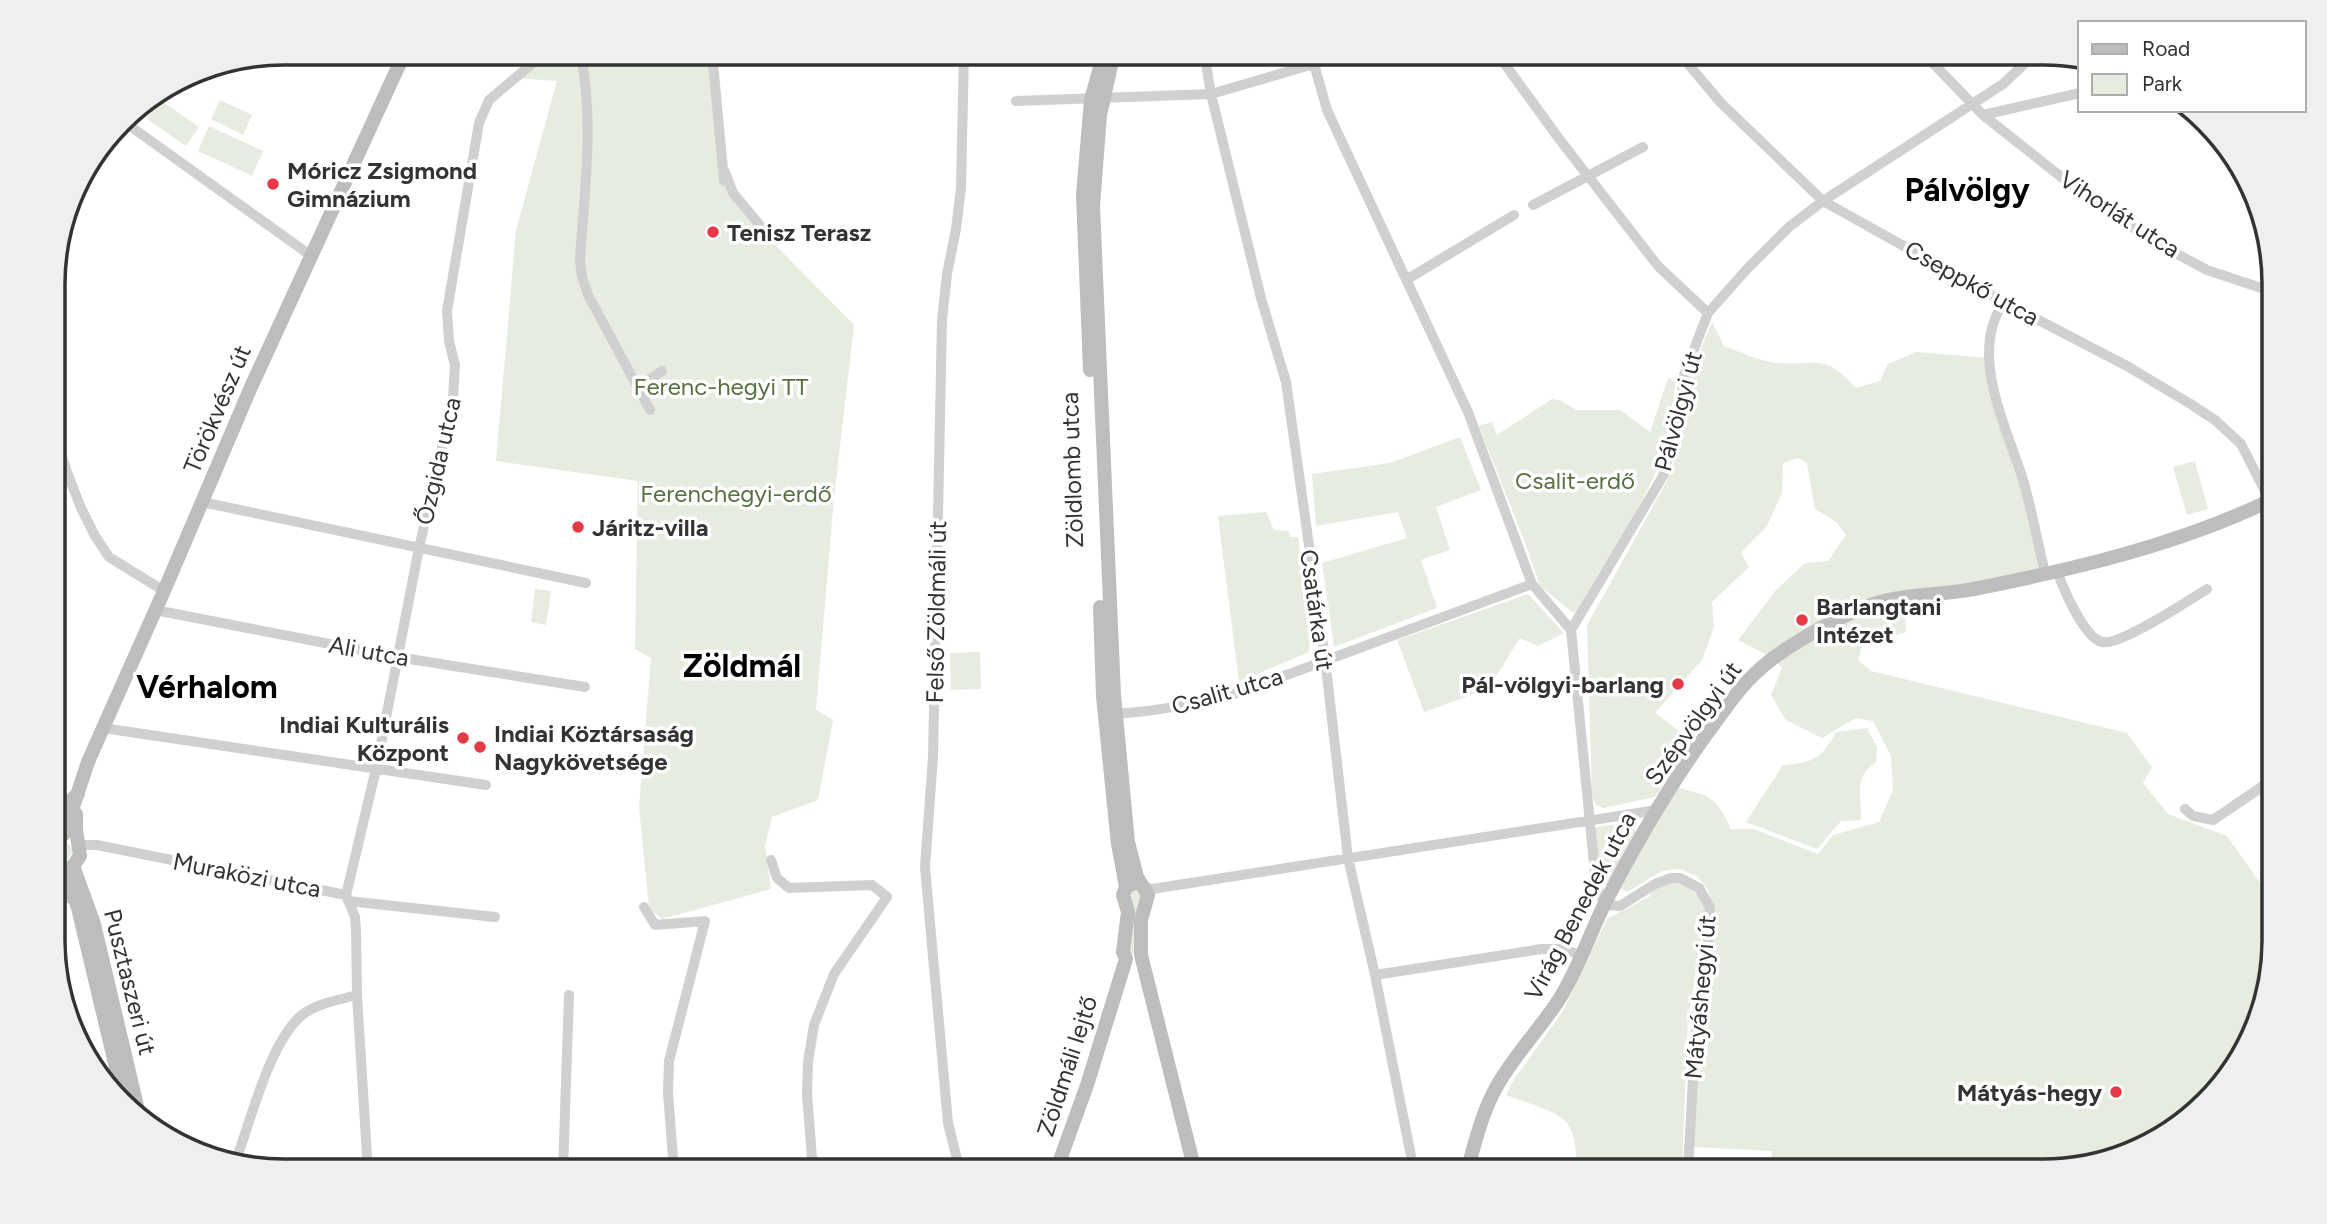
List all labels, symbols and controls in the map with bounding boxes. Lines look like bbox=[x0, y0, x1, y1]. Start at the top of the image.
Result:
legend bbox=[2078, 21, 2306, 112]
text: Road bbox=[2142, 36, 2190, 61]
text: Park bbox=[2142, 71, 2183, 96]
place label: Móricz Zsigmond Gimnázium bbox=[287, 156, 477, 213]
street label: Vihorlát utca bbox=[2054, 164, 2186, 264]
district label: Pálvölgy bbox=[1904, 171, 2030, 209]
marker: Móricz Zsigmond Gimnázium bbox=[265, 176, 281, 192]
place label: Tenisz Terasz bbox=[727, 218, 871, 247]
marker: Tenisz Terasz bbox=[705, 224, 721, 240]
street label: Cseppkő utca bbox=[1900, 234, 2044, 332]
street label: Törökvész út bbox=[177, 341, 257, 477]
street label: Pálvölgyi út bbox=[1648, 348, 1708, 474]
park label: Ferenc-hegyi TT bbox=[634, 372, 808, 401]
street label: Zöldlomb utca bbox=[1055, 392, 1089, 548]
street label: Őzgida utca bbox=[409, 394, 467, 528]
park label: Csalit-erdő bbox=[1515, 466, 1635, 495]
park label: Ferenchegyi-erdő bbox=[640, 479, 832, 508]
place label: Járitz-villa bbox=[592, 513, 708, 542]
marker: Járitz-villa bbox=[570, 519, 586, 535]
street label: Felső Zöldmáli út bbox=[920, 520, 952, 704]
street label: Csatárka út bbox=[1294, 548, 1340, 672]
place label: Barlangtani Intézet bbox=[1816, 592, 1941, 649]
marker: Barlangtani Intézet bbox=[1794, 612, 1810, 628]
street label: Ali utca bbox=[327, 630, 411, 672]
district label: Zöldmál bbox=[683, 647, 801, 685]
street label: Szépvölgyi út bbox=[1638, 656, 1748, 790]
street label: Csalit utca bbox=[1168, 661, 1286, 721]
district label: Vérhalom bbox=[136, 668, 278, 706]
place label: Pál-völgyi-barlang bbox=[1461, 670, 1664, 699]
marker: Pál-völgyi-barlang bbox=[1670, 676, 1686, 692]
place label: Indiai Kulturális Központ bbox=[279, 710, 449, 767]
place label: Indiai Köztársaság Nagykövetsége bbox=[494, 719, 694, 776]
marker: Indiai Kulturális Központ bbox=[455, 730, 471, 746]
marker: Indiai Köztársaság Nagykövetsége bbox=[472, 739, 488, 755]
street label: Virág Benedek utca bbox=[1518, 807, 1642, 1005]
street label: Muraközi utca bbox=[170, 846, 324, 904]
street label: Pusztaszeri út bbox=[98, 906, 162, 1058]
street label: Mátyáshegyi út bbox=[1678, 914, 1722, 1080]
street label: Zöldmáli lejtő bbox=[1031, 992, 1103, 1140]
place label: Mátyás-hegy bbox=[1957, 1078, 2102, 1107]
marker: Mátyás-hegy bbox=[2108, 1084, 2124, 1100]

